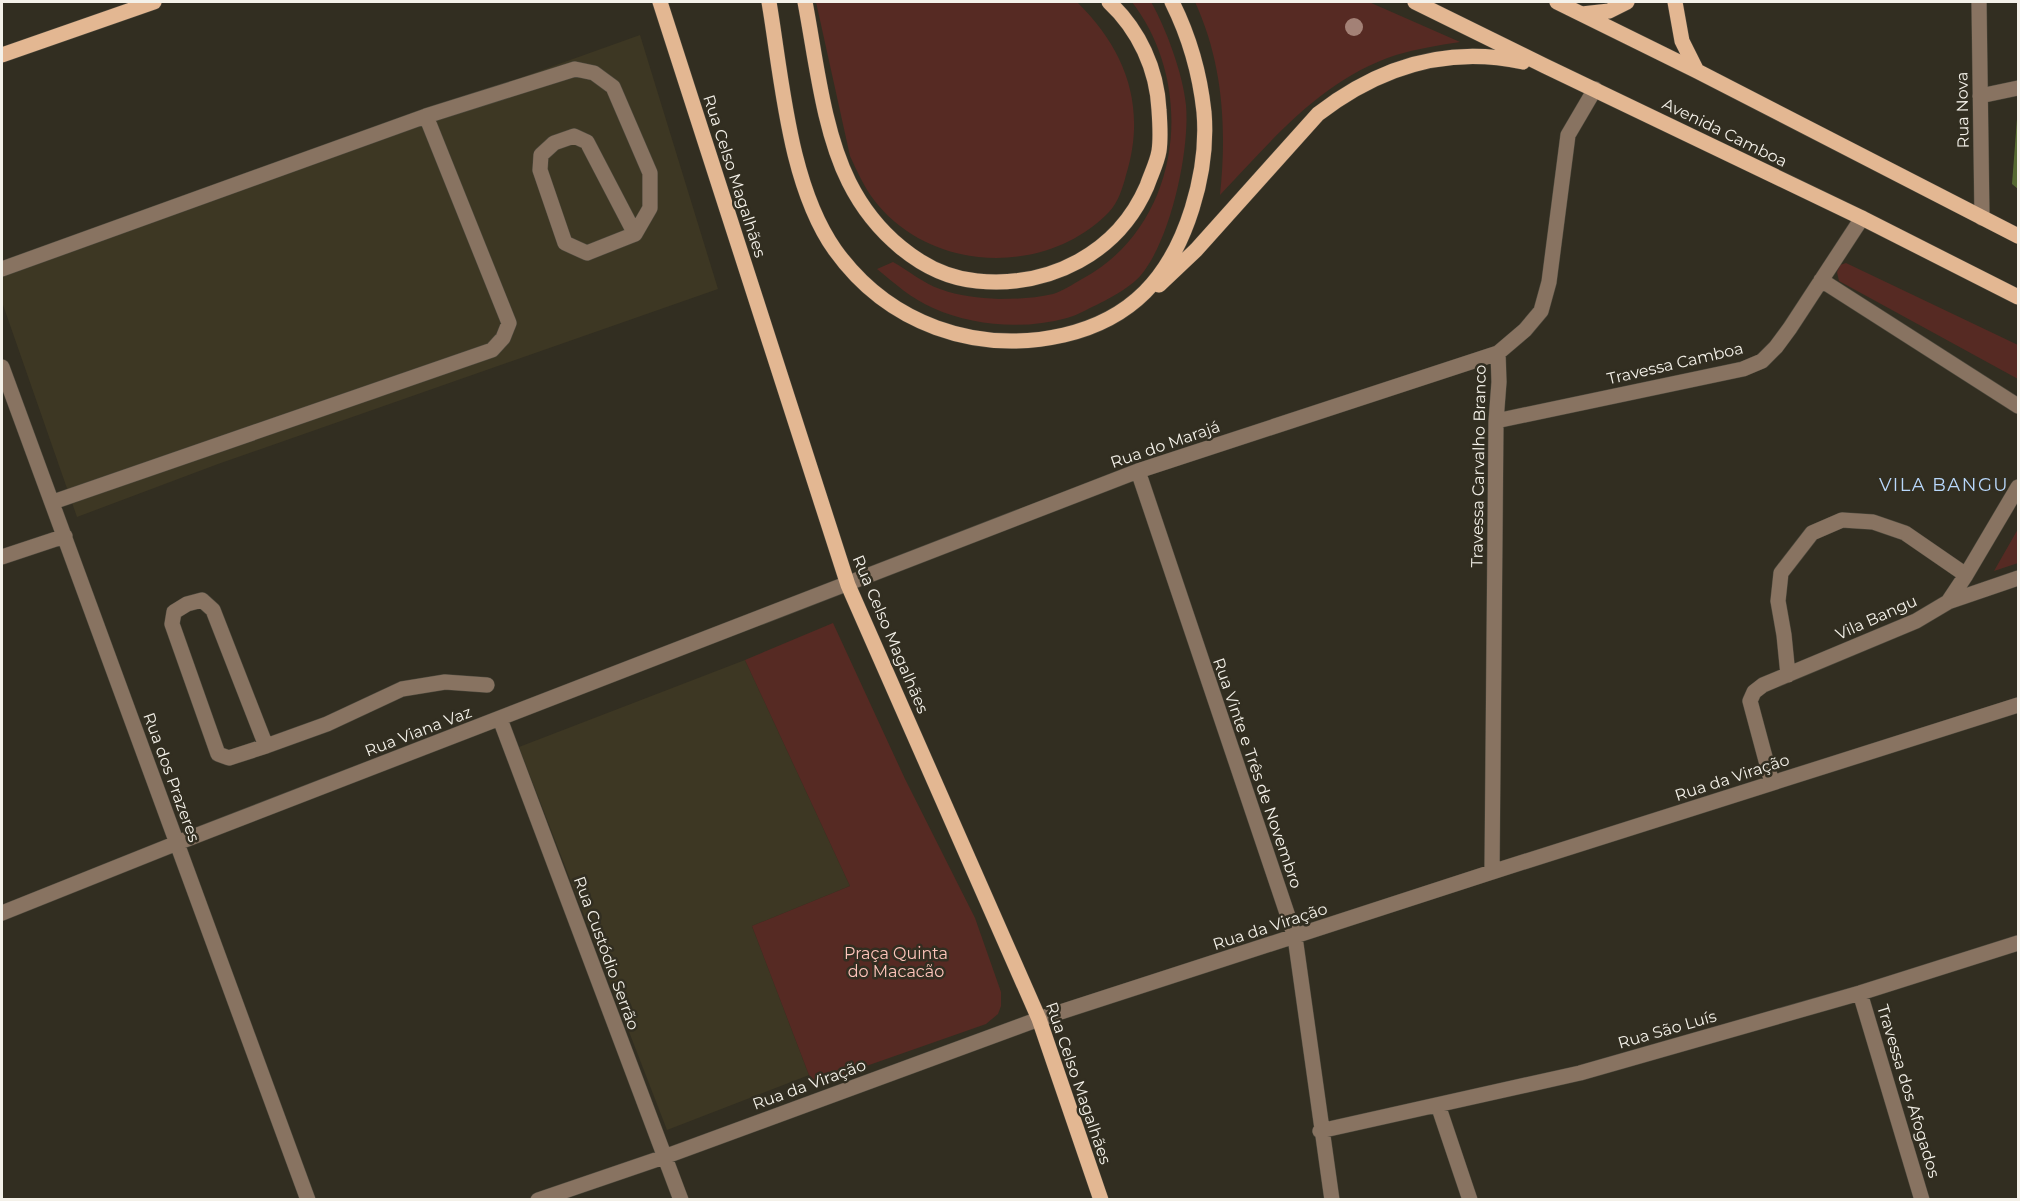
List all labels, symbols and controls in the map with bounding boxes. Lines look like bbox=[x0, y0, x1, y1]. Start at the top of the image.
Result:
street label: Rua Nova bbox=[1952, 72, 1973, 148]
street label: Rua Celso Magalhães bbox=[699, 92, 770, 260]
street label: Avenida Camboa bbox=[1659, 94, 1790, 171]
street label: Travessa Camboa bbox=[1605, 339, 1745, 388]
street label: Travessa Carvalho Branco bbox=[1467, 364, 1490, 568]
street label: Rua do Marajá bbox=[1108, 417, 1223, 472]
district label: VILA BANGU bbox=[1879, 474, 2009, 496]
street label: Rua Celso Magalhães bbox=[849, 552, 933, 716]
street label: Vila Bangu bbox=[1833, 591, 1920, 644]
street label: Rua Vinte e Três de Novembro bbox=[1209, 655, 1306, 891]
street label: Rua Viana Vaz bbox=[362, 702, 474, 761]
street label: Rua dos Prazeres bbox=[139, 710, 204, 845]
street label: Rua da Viração bbox=[1672, 750, 1792, 805]
street label: Rua Custódio Serrão bbox=[570, 874, 643, 1033]
street label: Rua da Viração bbox=[1210, 899, 1330, 954]
park label: Praça Quinta do Macacão bbox=[844, 944, 948, 981]
street label: Rua Celso Magalhães bbox=[1042, 1000, 1115, 1167]
street label: Travessa dos Afogados bbox=[1873, 1002, 1944, 1180]
street label: Rua São Luís bbox=[1616, 1006, 1719, 1053]
street label: Rua da Viração bbox=[750, 1055, 868, 1114]

